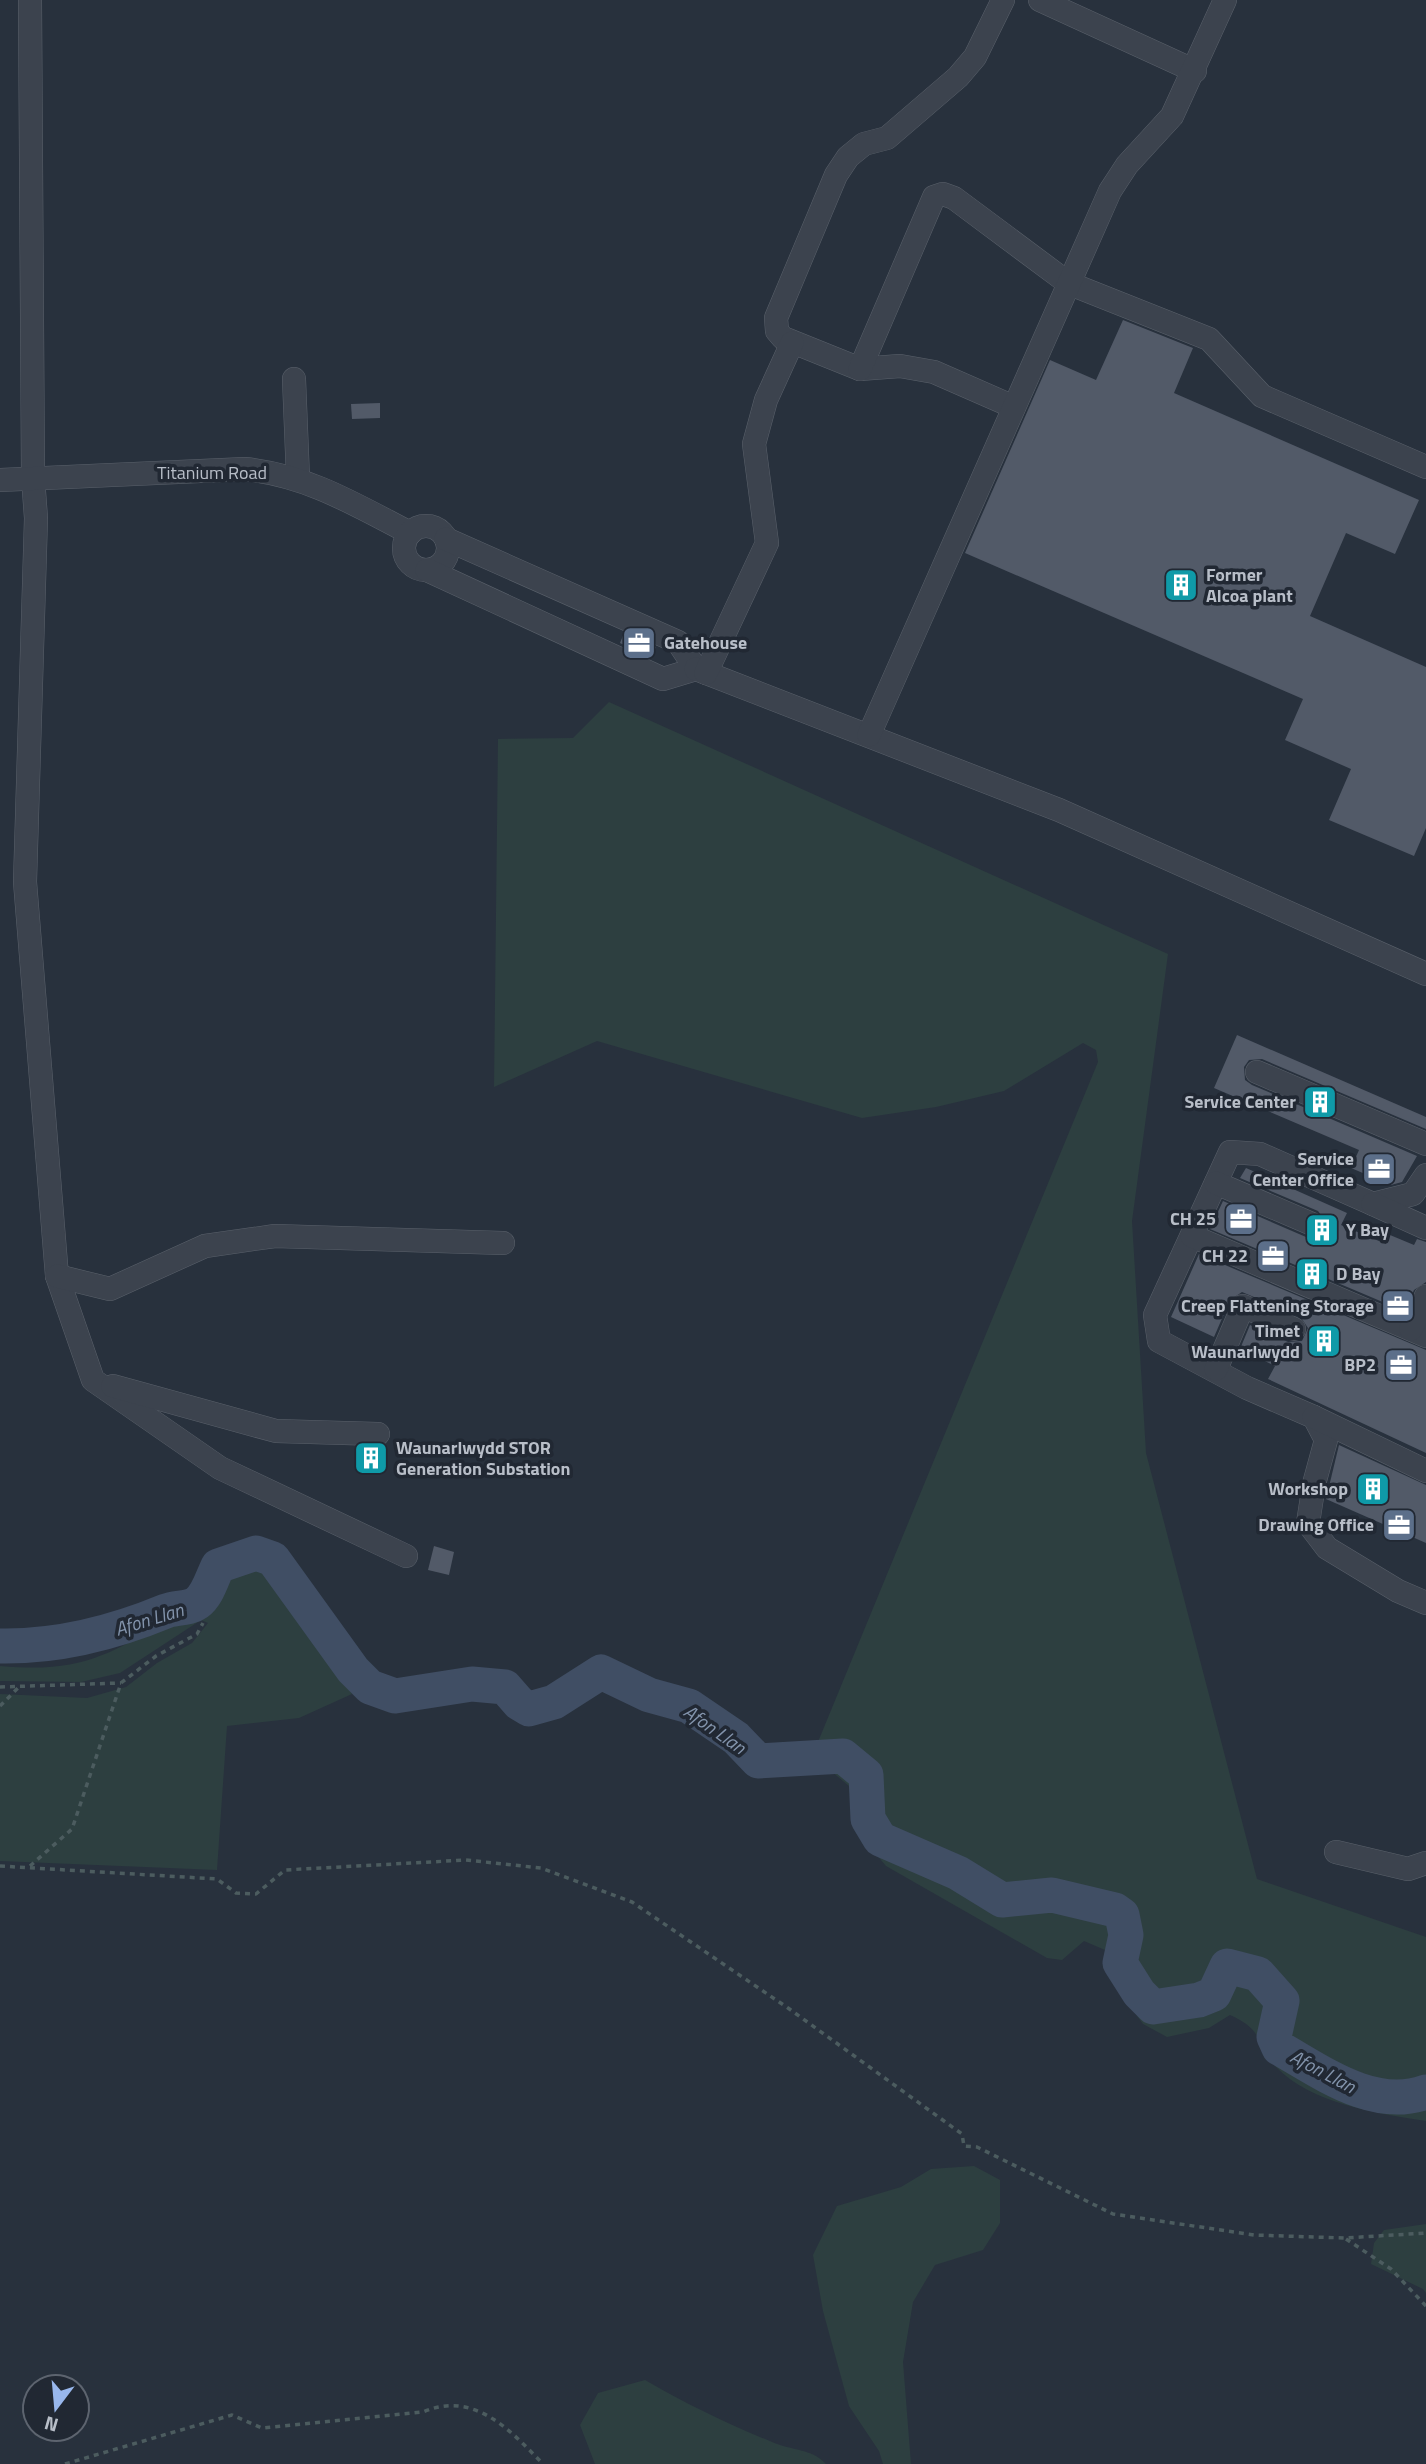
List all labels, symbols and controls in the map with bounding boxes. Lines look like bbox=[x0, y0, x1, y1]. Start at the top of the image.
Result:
street label: Titanium Road bbox=[157, 459, 267, 486]
place label: Former Alcoa plant bbox=[1206, 561, 1293, 609]
building icon: Former Alcoa plant bbox=[1162, 566, 1200, 604]
office icon: Gatehouse bbox=[620, 624, 658, 662]
place label: Gatehouse bbox=[664, 629, 747, 656]
building icon: Service Center bbox=[1301, 1083, 1339, 1121]
place label: Service Center bbox=[1184, 1088, 1296, 1115]
place label: Service Center Office bbox=[1252, 1145, 1354, 1193]
office icon: Service Center Office bbox=[1360, 1150, 1398, 1188]
office icon: CH 25 bbox=[1222, 1200, 1260, 1238]
place label: CH 25 bbox=[1170, 1205, 1216, 1232]
building icon: Y Bay bbox=[1303, 1211, 1341, 1249]
place label: Y Bay bbox=[1346, 1216, 1389, 1243]
office icon: CH 22 bbox=[1254, 1237, 1292, 1275]
place label: CH 22 bbox=[1202, 1242, 1248, 1269]
building icon: D Bay bbox=[1293, 1255, 1331, 1293]
place label: D Bay bbox=[1336, 1260, 1380, 1287]
office icon: Creep Flattening Storage bbox=[1379, 1287, 1417, 1325]
place label: Creep Flattening Storage bbox=[1181, 1292, 1374, 1319]
place label: Timet Waunarlwydd bbox=[1191, 1317, 1300, 1365]
building icon: Timet Waunarlwydd bbox=[1305, 1322, 1343, 1360]
office icon: BP2 bbox=[1382, 1346, 1420, 1384]
place label: BP2 bbox=[1344, 1351, 1376, 1378]
place label: Waunarlwydd STOR Generation Substation bbox=[396, 1434, 570, 1482]
building icon: Waunarlwydd STOR Generation Substation bbox=[352, 1439, 390, 1477]
building icon: Workshop bbox=[1354, 1470, 1392, 1508]
place label: Workshop bbox=[1268, 1475, 1348, 1502]
office icon: Drawing Office bbox=[1380, 1506, 1418, 1544]
place label: Drawing Office bbox=[1258, 1511, 1374, 1538]
water label: Afon Llan bbox=[111, 1594, 187, 1643]
water label: Afon Llan bbox=[678, 1697, 753, 1761]
water label: Afon Llan bbox=[1285, 2041, 1362, 2100]
north arrow bbox=[21, 2373, 91, 2443]
text: N bbox=[41, 2409, 62, 2441]

